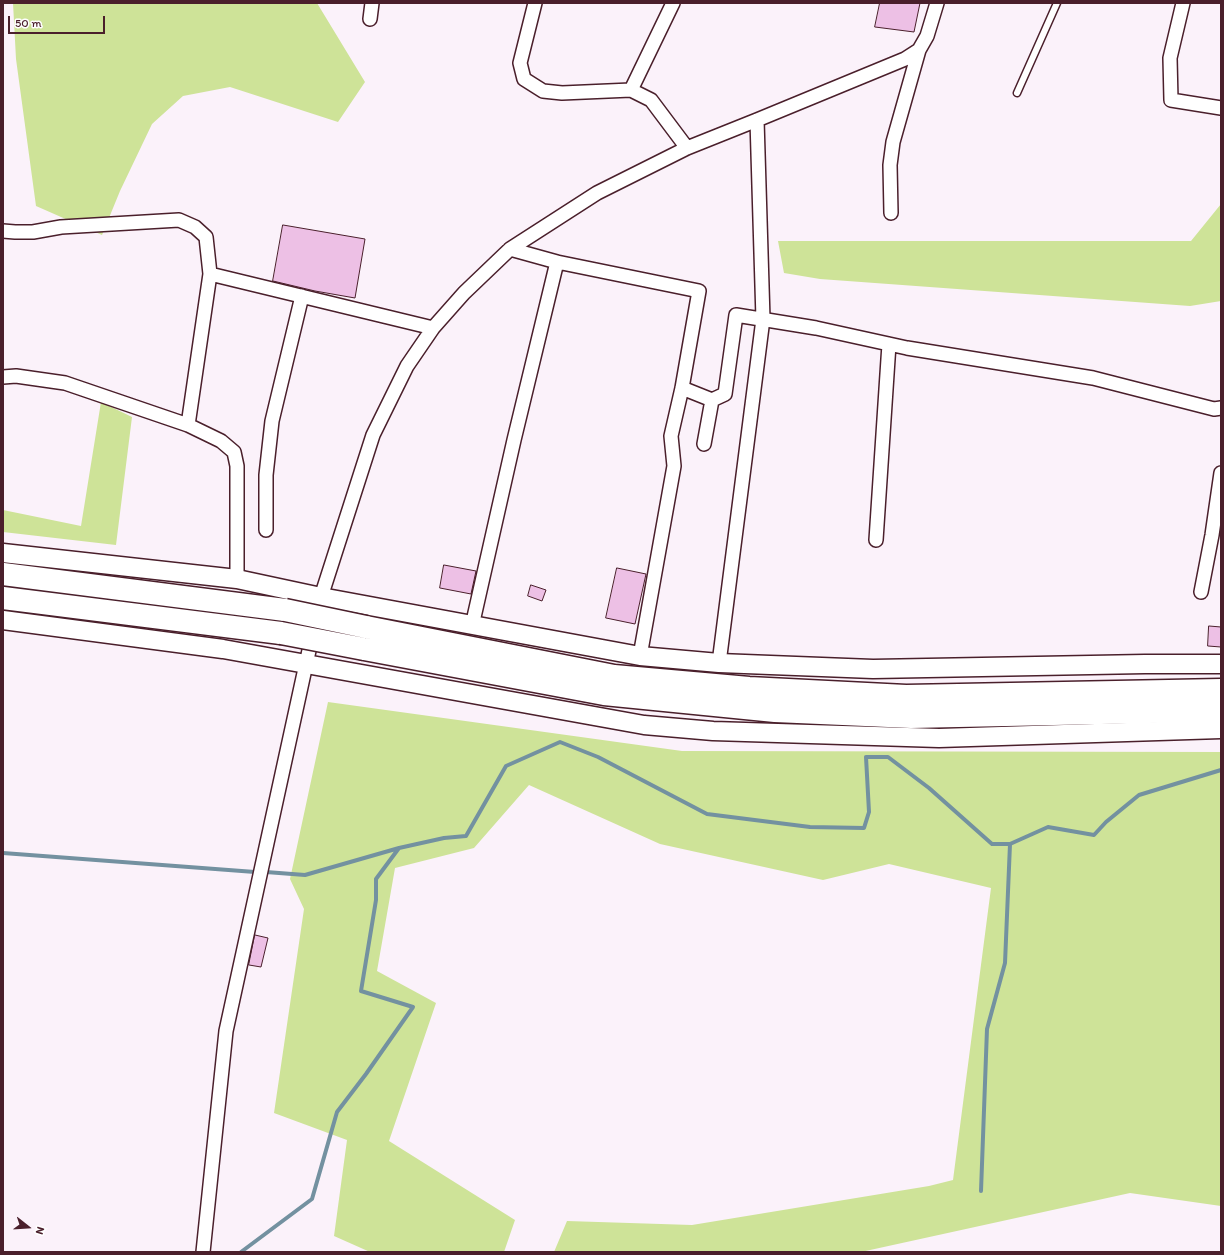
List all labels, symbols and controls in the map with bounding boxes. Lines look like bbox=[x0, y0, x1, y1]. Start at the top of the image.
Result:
scale bar bbox=[10, 8, 107, 34]
text: 50 m bbox=[15, 16, 41, 30]
north arrow bbox=[8, 1207, 48, 1247]
text: N bbox=[33, 1225, 47, 1236]

